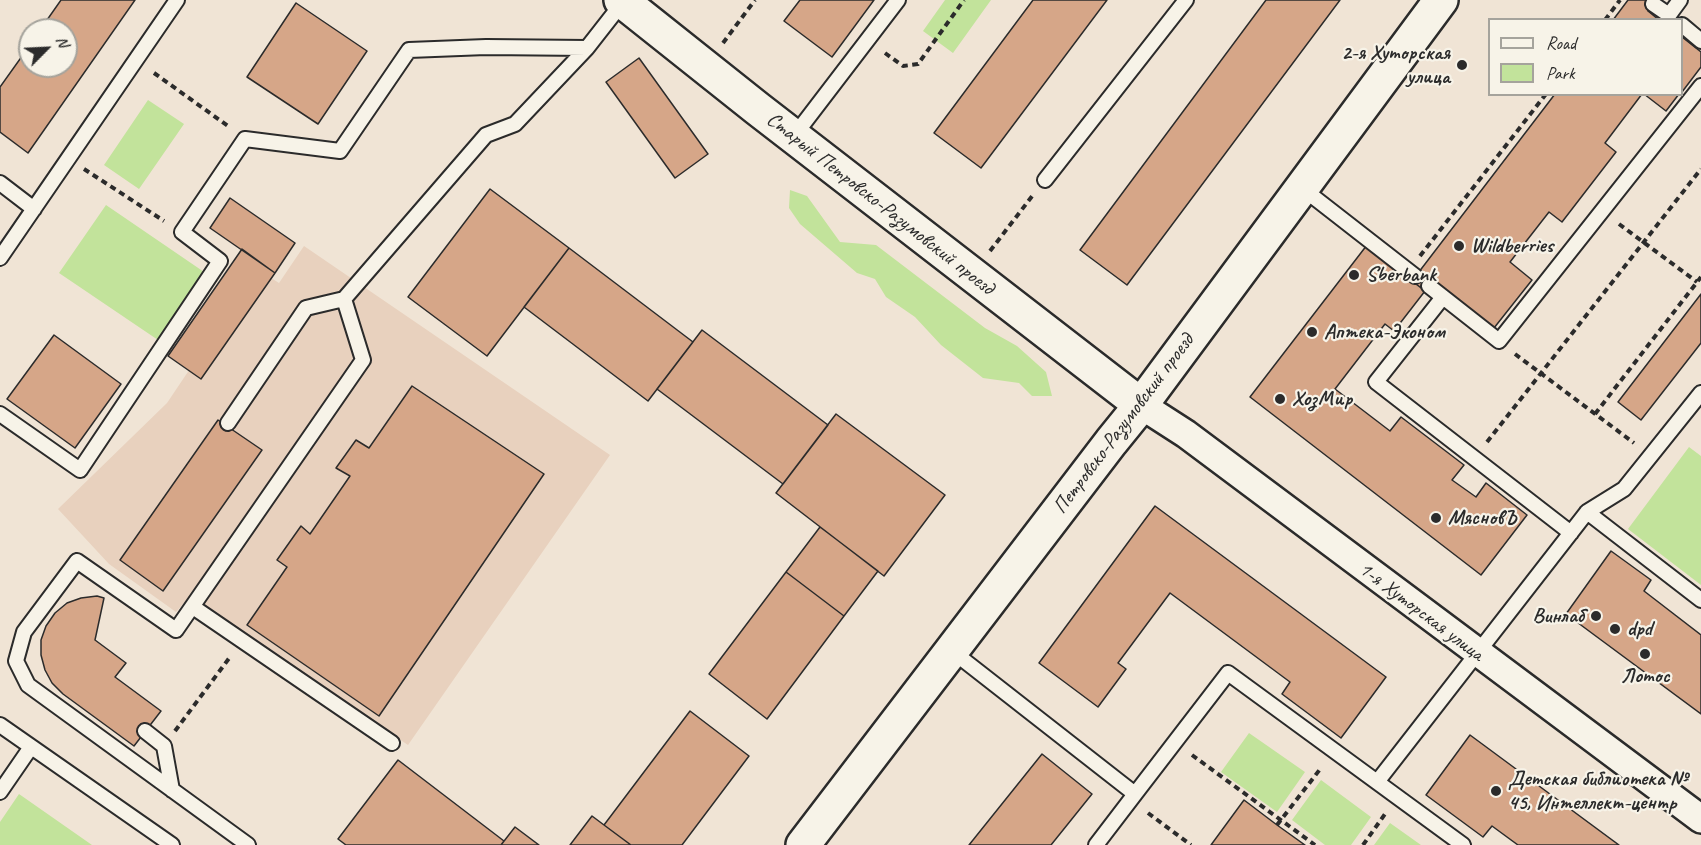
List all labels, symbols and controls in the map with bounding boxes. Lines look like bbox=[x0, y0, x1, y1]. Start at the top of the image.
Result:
north arrow bbox=[18, 18, 78, 78]
legend bbox=[1488, 18, 1683, 96]
text: Road bbox=[1546, 32, 1576, 54]
text: N bbox=[51, 33, 74, 50]
place label: 2-я Хуторская улица bbox=[1341, 40, 1450, 90]
marker: 2-я Хуторская улица bbox=[1455, 58, 1469, 72]
text: Park bbox=[1546, 62, 1575, 84]
street label: Старый Петровско-Разумовский проезд bbox=[761, 107, 999, 301]
place label: Wildberries bbox=[1471, 233, 1553, 259]
marker: Wildberries bbox=[1452, 239, 1466, 253]
place label: Sberbank bbox=[1366, 262, 1436, 288]
marker: Sberbank bbox=[1347, 268, 1361, 282]
place label: Аптека-Эконом bbox=[1324, 319, 1445, 345]
marker: Аптека-Эконом bbox=[1305, 325, 1319, 339]
street label: Петровско-Разумовский проезд bbox=[1048, 329, 1200, 519]
place label: ХозМир bbox=[1292, 386, 1352, 412]
marker: ХозМир bbox=[1273, 392, 1287, 406]
place label: МясновЪ bbox=[1448, 505, 1517, 531]
marker: МясновЪ bbox=[1429, 511, 1443, 525]
street label: 1-я Хуторская улица bbox=[1354, 557, 1488, 667]
place label: Винлаб bbox=[1533, 603, 1584, 629]
marker: Винлаб bbox=[1589, 609, 1603, 623]
place label: dpd bbox=[1627, 616, 1652, 642]
marker: dpd bbox=[1608, 622, 1622, 636]
marker: Лотос bbox=[1638, 647, 1652, 661]
place label: Лотос bbox=[1620, 663, 1670, 689]
place label: Детская библиотека № 45, Интеллект-центр bbox=[1508, 766, 1687, 816]
marker: Детская библиотека № 45, Интеллект-центр bbox=[1489, 784, 1503, 798]

